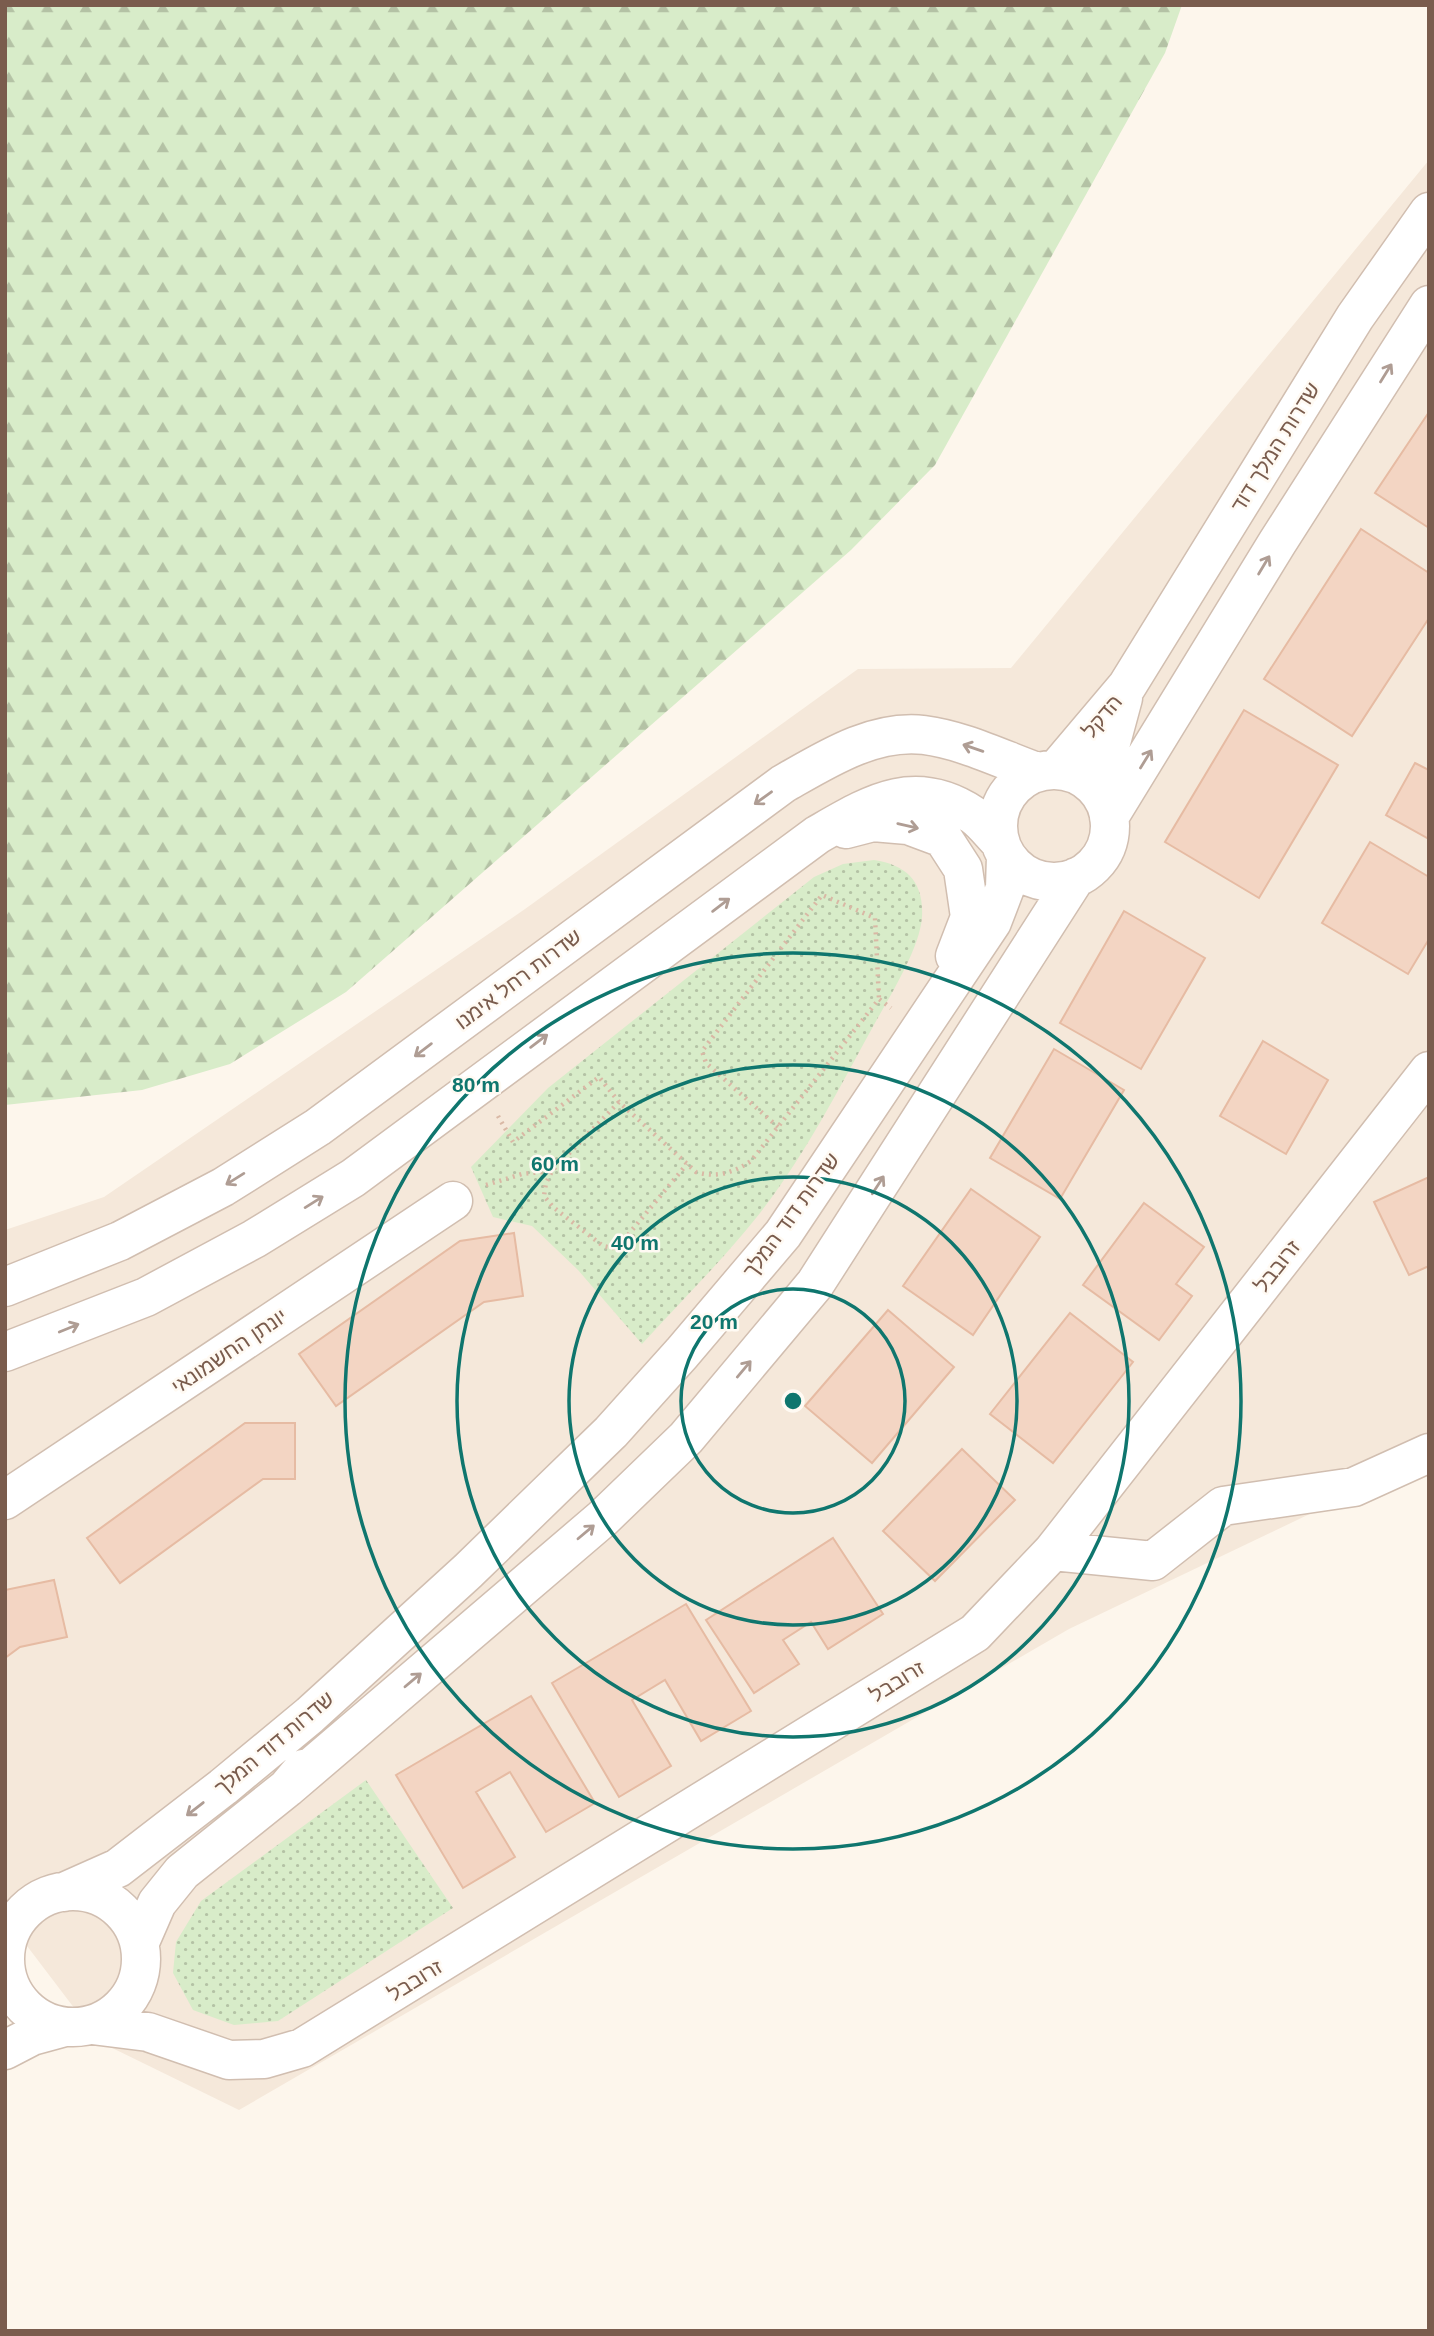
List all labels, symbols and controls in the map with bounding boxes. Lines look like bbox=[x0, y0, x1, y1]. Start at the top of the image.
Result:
one-way arrow bbox=[1378, 364, 1393, 383]
street label: שדרות המלך דוד bbox=[1226, 378, 1324, 516]
one-way arrow bbox=[1257, 555, 1271, 575]
street label: הדקל bbox=[1078, 690, 1126, 742]
one-way arrow bbox=[963, 741, 985, 753]
one-way arrow bbox=[1139, 750, 1153, 770]
one-way arrow bbox=[754, 791, 773, 806]
one-way arrow bbox=[896, 821, 918, 834]
one-way arrow bbox=[712, 898, 731, 913]
street label: שדרות רחל אימנו bbox=[451, 924, 585, 1034]
one-way arrow bbox=[529, 1033, 548, 1048]
one-way arrow bbox=[413, 1042, 432, 1057]
text: 80 m bbox=[452, 1073, 500, 1096]
street label: שדרות דוד המלך bbox=[738, 1148, 844, 1282]
text: 60 m bbox=[531, 1152, 579, 1175]
one-way arrow bbox=[226, 1172, 246, 1186]
one-way arrow bbox=[871, 1176, 885, 1196]
one-way arrow bbox=[304, 1194, 324, 1208]
text: 40 m bbox=[611, 1231, 659, 1254]
street label: זרובבל bbox=[1250, 1235, 1304, 1296]
street label: יונתן החשמונאי bbox=[167, 1304, 291, 1398]
text: 20 m bbox=[690, 1310, 738, 1333]
one-way arrow bbox=[58, 1321, 79, 1334]
one-way arrow bbox=[736, 1360, 752, 1378]
centre of rings bbox=[781, 1389, 805, 1413]
one-way arrow bbox=[577, 1524, 595, 1540]
street label: זרובבל bbox=[866, 1655, 928, 1706]
one-way arrow bbox=[404, 1672, 422, 1688]
street label: שדרות דוד המלך bbox=[210, 1687, 338, 1799]
one-way arrow bbox=[186, 1801, 205, 1816]
street label: זרובבל bbox=[384, 1954, 446, 2005]

